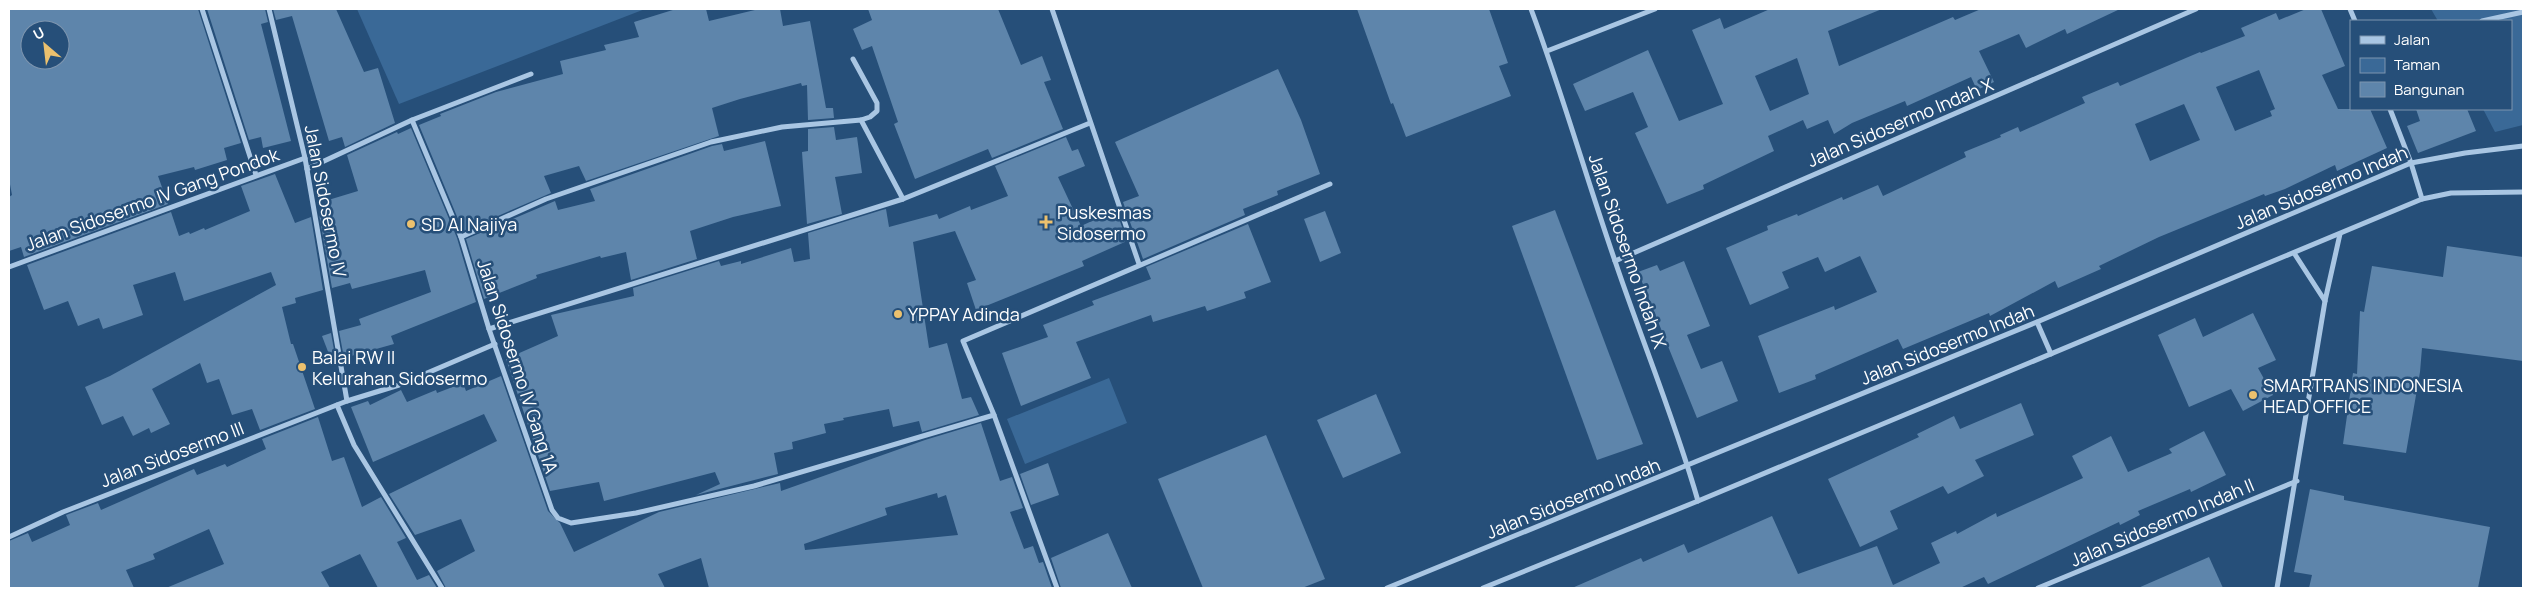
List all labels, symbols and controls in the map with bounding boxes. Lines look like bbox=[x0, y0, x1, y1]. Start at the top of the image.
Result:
north arrow bbox=[20, 20, 70, 70]
legend bbox=[2350, 20, 2512, 110]
text: U bbox=[30, 22, 48, 44]
text: Jalan bbox=[2394, 29, 2430, 50]
text: Taman bbox=[2394, 54, 2440, 75]
street label: Jalan Sidosermo Indah X bbox=[1803, 72, 1997, 172]
text: Bangunan bbox=[2394, 79, 2464, 100]
street label: Jalan Sidosermo IV bbox=[299, 123, 353, 279]
street label: Jalan Sidosermo Indah bbox=[2231, 140, 2411, 234]
street label: Jalan Sidosermo IV Gang Pondok bbox=[22, 142, 283, 256]
street label: Jalan Sidosermo Indah IX bbox=[1583, 151, 1673, 352]
place label: Puskesmas Sidosermo bbox=[1057, 200, 1151, 245]
place label: SD Al Najiya bbox=[421, 212, 517, 236]
marker: Puskesmas Sidosermo bbox=[1039, 215, 1053, 229]
marker: SD Al Najiya bbox=[405, 218, 417, 230]
street label: Jalan Sidosermo IV Gang 1A bbox=[472, 256, 564, 477]
street label: Jalan Sidosermo Indah bbox=[1857, 298, 2037, 390]
place label: YPPAY Adinda bbox=[908, 302, 1020, 326]
marker: YPPAY Adinda bbox=[892, 308, 904, 320]
place label: Balai RW II Kelurahan Sidosermo bbox=[312, 345, 487, 390]
marker: Balai RW II Kelurahan Sidosermo bbox=[296, 361, 308, 373]
place label: SMARTRANS INDONESIA HEAD OFFICE bbox=[2263, 373, 2464, 418]
marker: SMARTRANS INDONESIA HEAD OFFICE bbox=[2247, 389, 2259, 401]
street label: Jalan Sidosermo III bbox=[97, 416, 247, 492]
street label: Jalan Sidosermo Indah bbox=[1483, 452, 1663, 544]
street label: Jalan Sidosermo Indah II bbox=[2066, 472, 2258, 572]

